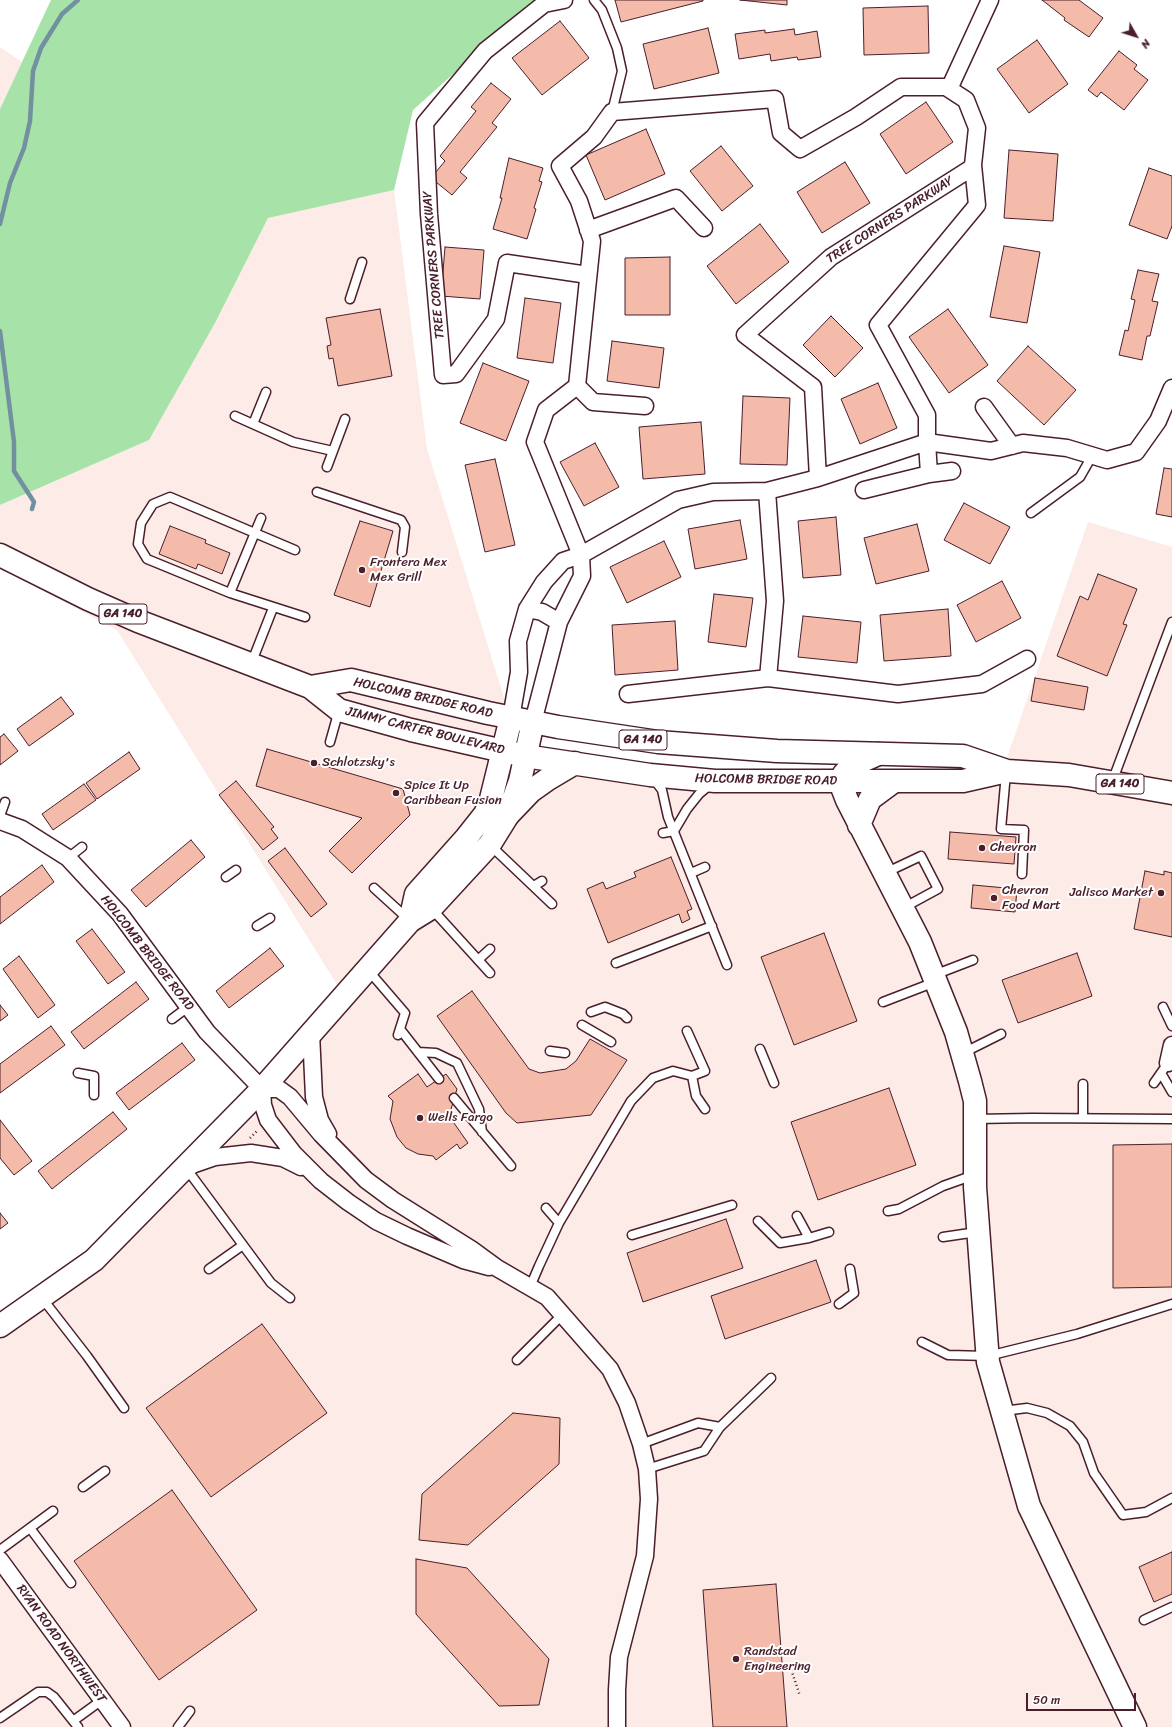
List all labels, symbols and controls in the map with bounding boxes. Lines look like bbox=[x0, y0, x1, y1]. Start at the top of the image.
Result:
north arrow bbox=[1116, 16, 1156, 56]
text: N bbox=[1136, 35, 1155, 53]
street label: TREE CORNERS PARKWAY bbox=[823, 173, 957, 267]
street label: TREE CORNERS PARKWAY bbox=[420, 190, 448, 340]
place label: Frontera Mex Mex Grill bbox=[370, 555, 447, 586]
marker: Frontera Mex Mex Grill bbox=[357, 565, 367, 575]
road number: GA 140 bbox=[99, 604, 147, 624]
street label: HOLCOMB BRIDGE ROAD bbox=[352, 674, 494, 722]
street label: JIMMY CARTER BOULEVARD bbox=[344, 704, 506, 758]
road number: GA 140 bbox=[619, 730, 667, 750]
place label: Schlotzsky's bbox=[322, 755, 395, 771]
marker: Schlotzsky's bbox=[309, 758, 319, 768]
street label: HOLCOMB BRIDGE ROAD bbox=[695, 771, 837, 789]
road number: GA 140 bbox=[1096, 774, 1144, 794]
place label: Spice It Up Caribbean Fusion bbox=[404, 778, 502, 809]
marker: Spice It Up Caribbean Fusion bbox=[391, 788, 401, 798]
place label: Chevron bbox=[990, 840, 1037, 856]
marker: Chevron bbox=[977, 843, 987, 853]
place label: Chevron Food Mart bbox=[1002, 883, 1061, 914]
place label: Jalisco Market bbox=[1070, 885, 1153, 901]
marker: Jalisco Market bbox=[1156, 888, 1166, 898]
street label: HOLCOMB BRIDGE ROAD bbox=[97, 892, 197, 1014]
marker: Chevron Food Mart bbox=[989, 893, 999, 903]
place label: Wells Fargo bbox=[428, 1110, 493, 1126]
marker: Wells Fargo bbox=[415, 1113, 425, 1123]
street label: RYAN ROAD NORTHWEST bbox=[13, 1582, 109, 1706]
place label: Randstad Engineering bbox=[744, 1644, 811, 1675]
marker: Randstad Engineering bbox=[731, 1654, 741, 1664]
scale bar bbox=[1028, 1685, 1138, 1711]
text: 50 m bbox=[1033, 1689, 1060, 1711]

